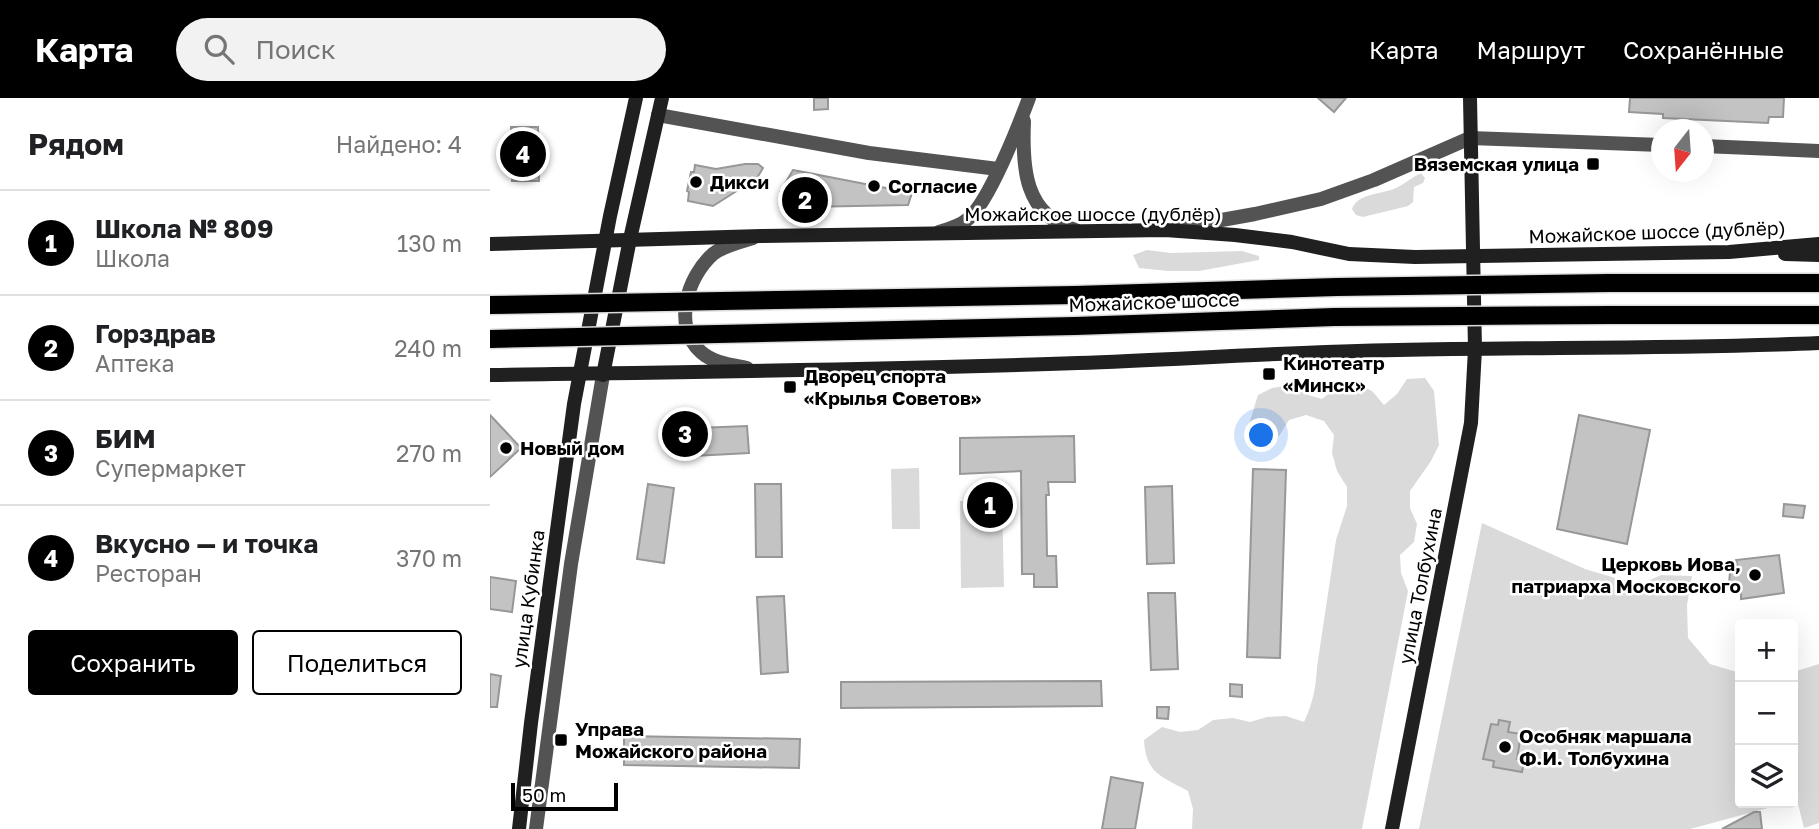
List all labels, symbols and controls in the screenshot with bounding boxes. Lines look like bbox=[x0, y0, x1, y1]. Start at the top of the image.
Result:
search box bbox=[176, 18, 666, 81]
text: Карта bbox=[35, 30, 134, 69]
icon: search bbox=[200, 30, 238, 68]
text: Поиск bbox=[256, 34, 336, 65]
text: Карта bbox=[1369, 35, 1439, 64]
text: Маршрут bbox=[1477, 35, 1585, 64]
text: Сохранённые bbox=[1623, 35, 1784, 64]
north arrow bbox=[1651, 119, 1714, 182]
text: Рядом bbox=[28, 126, 124, 162]
pin: 4 bbox=[500, 128, 546, 180]
text: Найдено: 4 bbox=[336, 130, 462, 158]
place label: Вяземская улица bbox=[1414, 152, 1579, 175]
marker: Вяземская улица bbox=[1585, 156, 1601, 172]
place label: Дикси bbox=[710, 170, 769, 193]
marker: Дикси bbox=[688, 174, 704, 190]
pin: 2 bbox=[782, 174, 828, 226]
place label: Согласие bbox=[888, 174, 977, 197]
marker: Согласие bbox=[866, 178, 882, 194]
street label: Можайское шоссе (дублёр) bbox=[964, 202, 1222, 225]
text: Школа № 809 bbox=[95, 213, 273, 244]
street label: Можайское шоссе (дублёр) bbox=[1528, 216, 1786, 247]
text: 1 bbox=[45, 229, 57, 257]
text: 130 m bbox=[397, 229, 462, 257]
text: Школа bbox=[95, 244, 170, 272]
street label: Можайское шоссе bbox=[1068, 287, 1240, 316]
text: Горздрав bbox=[95, 318, 216, 349]
text: 2 bbox=[44, 334, 58, 362]
text: 240 m bbox=[394, 334, 462, 362]
text: Аптека bbox=[95, 349, 175, 377]
place label: Кинотеатр «Минск» bbox=[1283, 351, 1385, 396]
place label: Дворец спорта «Крылья Советов» bbox=[804, 364, 981, 409]
marker: Кинотеатр «Минск» bbox=[1261, 366, 1277, 382]
marker: Дворец спорта «Крылья Советов» bbox=[782, 379, 798, 395]
pin: 3 bbox=[662, 408, 708, 460]
your location bbox=[1244, 418, 1278, 452]
text: БИМ bbox=[95, 423, 156, 454]
place label: Новый дом bbox=[520, 436, 625, 459]
text: 3 bbox=[44, 439, 58, 467]
text: 270 m bbox=[396, 439, 462, 467]
marker: Новый дом bbox=[498, 440, 514, 456]
text: Супермаркет bbox=[95, 454, 246, 482]
pin: 1 bbox=[967, 479, 1013, 531]
street label: улица Толбухина bbox=[1393, 506, 1446, 666]
text: Вкусно — и точка bbox=[95, 528, 318, 559]
street label: улица Кубинка bbox=[506, 528, 549, 670]
text: 4 bbox=[44, 544, 58, 572]
text: 370 m bbox=[396, 544, 462, 572]
place label: Церковь Иова, патриарха Московского bbox=[1511, 552, 1741, 597]
text: Ресторан bbox=[95, 559, 202, 587]
marker: Церковь Иова, патриарха Московского bbox=[1747, 567, 1763, 583]
map controls bbox=[1735, 619, 1798, 808]
button: + bbox=[1735, 619, 1798, 682]
button: Сохранить bbox=[28, 630, 238, 695]
button: Поделиться bbox=[252, 630, 462, 695]
button: − bbox=[1735, 682, 1798, 745]
place label: Управа Можайского района bbox=[575, 717, 767, 762]
place label: Особняк маршала Ф.И. Толбухина bbox=[1519, 724, 1692, 769]
marker: Управа Можайского района bbox=[553, 732, 569, 748]
marker: Особняк маршала Ф.И. Толбухина bbox=[1497, 739, 1513, 755]
button: layers bbox=[1735, 745, 1798, 808]
scale bar bbox=[511, 780, 618, 812]
text: 50 m bbox=[522, 783, 566, 806]

